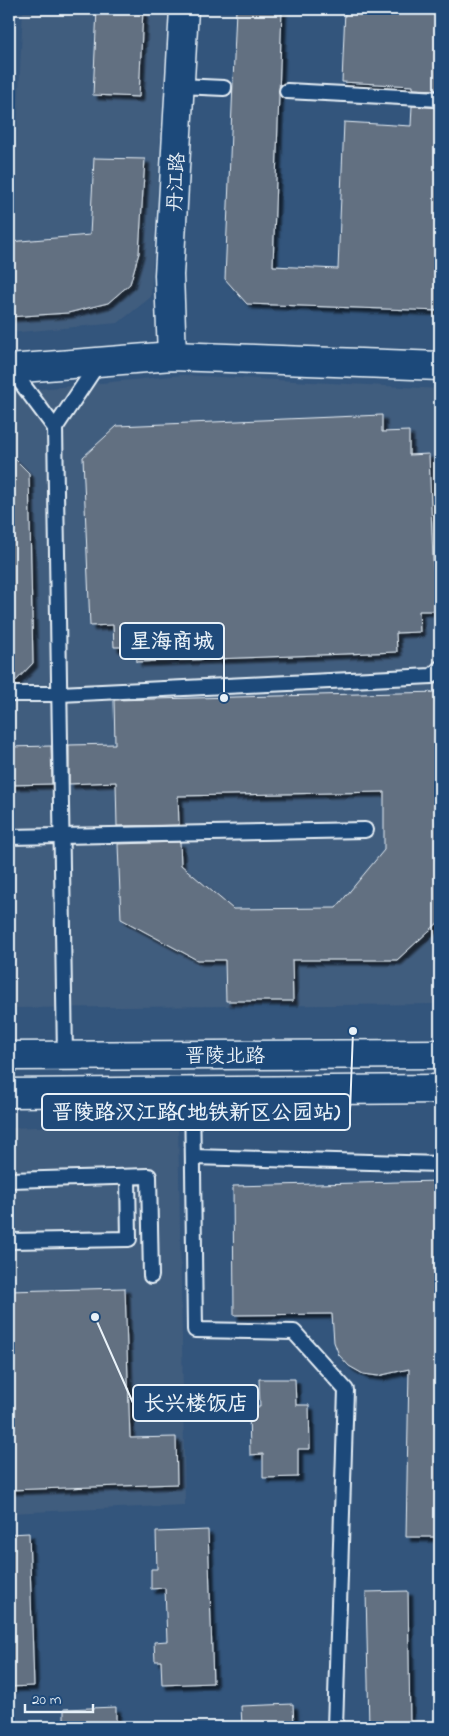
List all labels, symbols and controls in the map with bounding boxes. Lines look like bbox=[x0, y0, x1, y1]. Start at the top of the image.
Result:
street label: 丹江路 bbox=[161, 150, 194, 213]
callout: 星海商城 bbox=[120, 623, 224, 659]
text: 星海商城 bbox=[130, 628, 214, 658]
street label: 晋陵北路 bbox=[185, 1043, 266, 1072]
callout: 晋陵路汉江路(地铁新区公园站) bbox=[42, 1094, 350, 1130]
text: 晋陵路汉江路(地铁新区公园站) bbox=[52, 1099, 341, 1129]
callout: 长兴楼饭店 bbox=[133, 1385, 258, 1421]
text: 长兴楼饭店 bbox=[144, 1390, 249, 1420]
scale bar bbox=[25, 1681, 92, 1713]
text: 20 m bbox=[32, 1689, 62, 1711]

